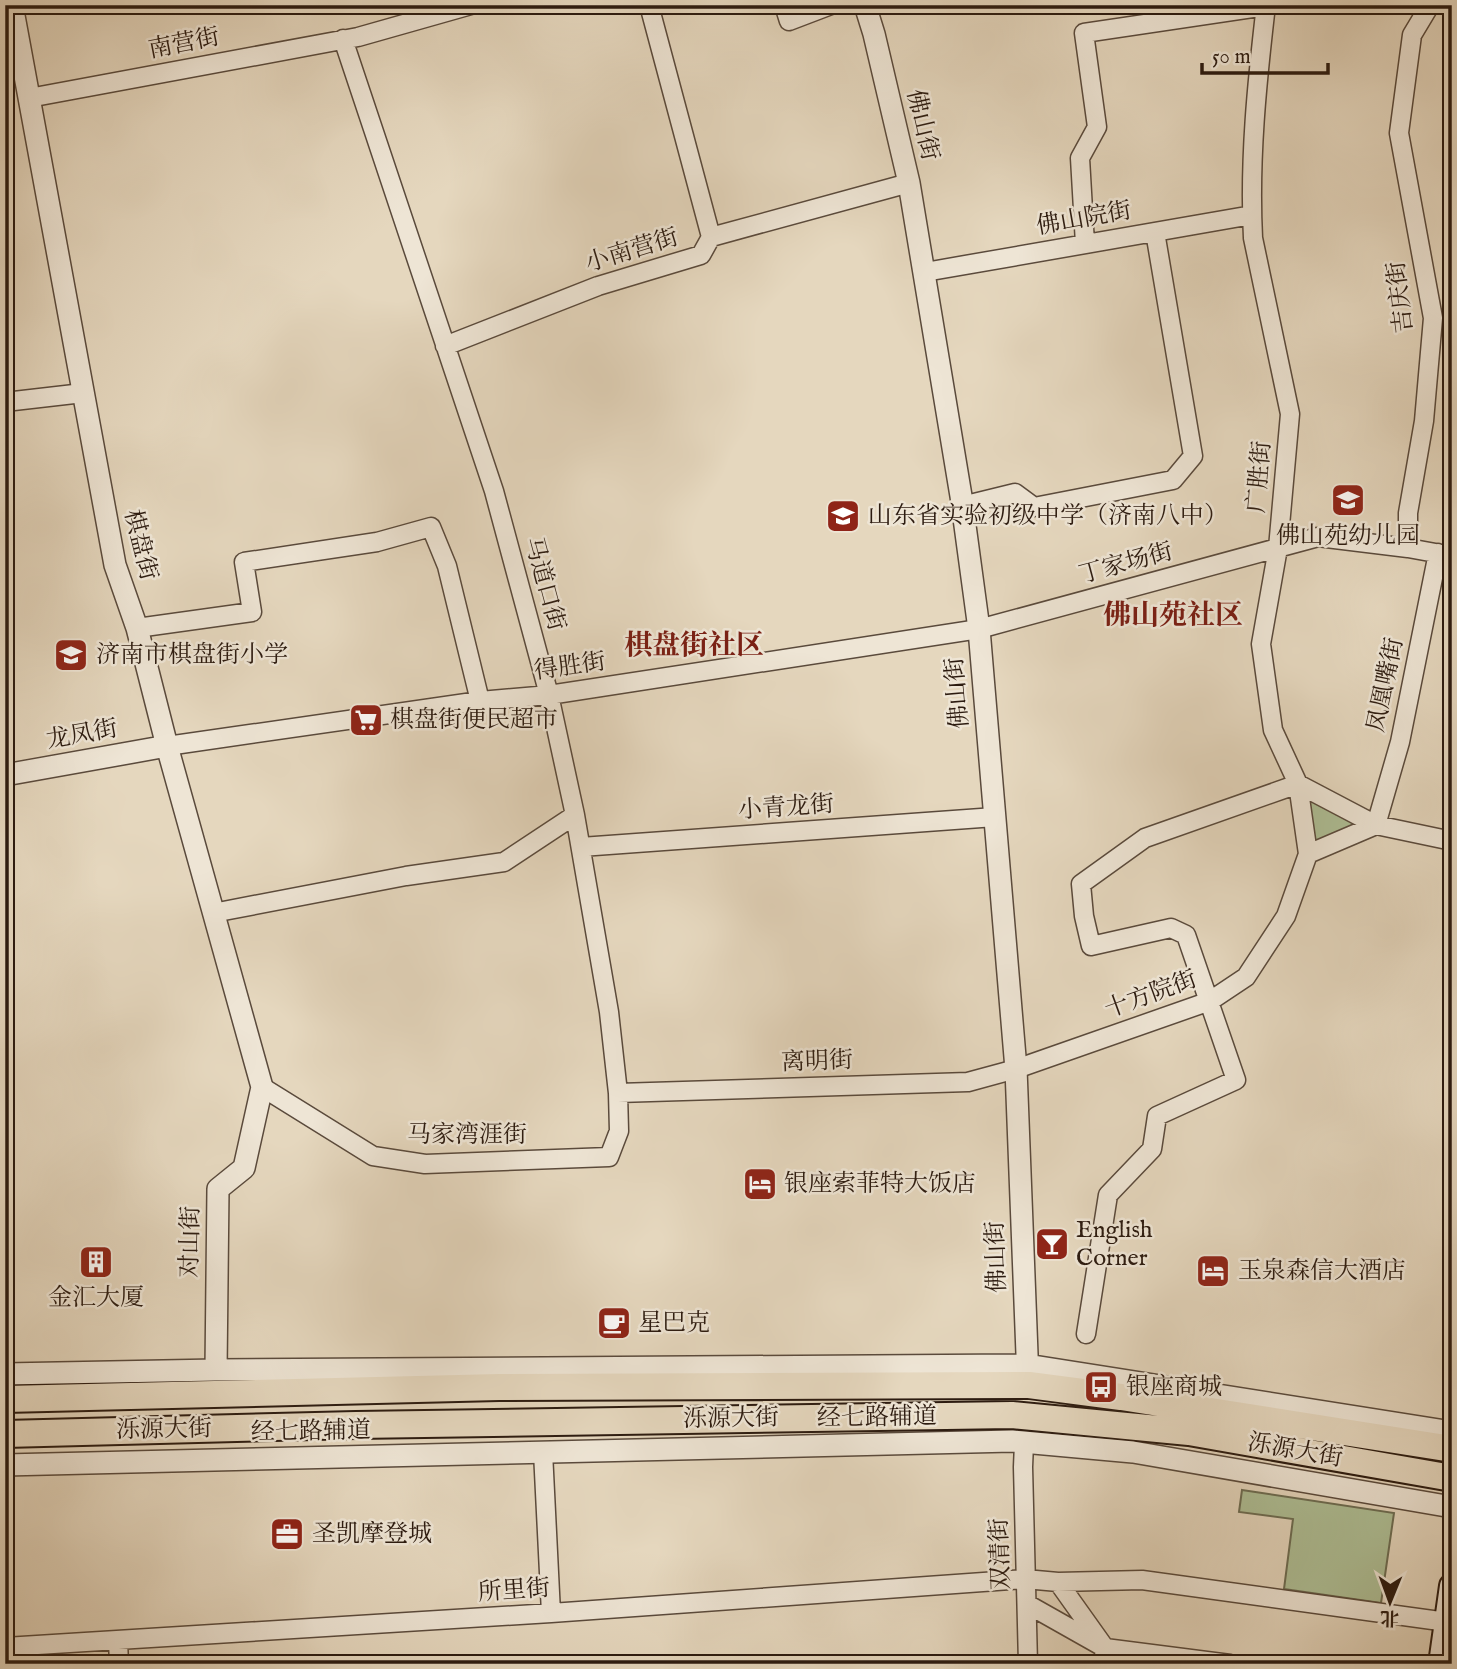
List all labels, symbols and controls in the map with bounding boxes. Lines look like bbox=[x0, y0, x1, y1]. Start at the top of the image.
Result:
street label: 南营街 bbox=[146, 22, 222, 66]
scale bar bbox=[1202, 32, 1328, 76]
text: 50 m bbox=[1212, 44, 1251, 71]
street label: 佛山街 bbox=[899, 86, 945, 164]
street label: 佛山院街 bbox=[1034, 195, 1134, 243]
street label: 小南营街 bbox=[582, 222, 682, 280]
street label: 吉庆街 bbox=[1381, 259, 1421, 335]
street label: 广胜街 bbox=[1241, 440, 1279, 514]
school or university icon: 佛山苑幼儿园 bbox=[1329, 481, 1367, 519]
school or university icon: 山东省实验初级中学（济南八中） bbox=[824, 497, 862, 535]
place label: 山东省实验初级中学（济南八中） bbox=[868, 501, 1228, 532]
street label: 棋盘街 bbox=[116, 506, 164, 584]
place label: 佛山苑幼儿园 bbox=[1276, 521, 1420, 552]
street label: 马道口街 bbox=[517, 534, 571, 634]
street label: 丁家场街 bbox=[1076, 537, 1176, 591]
district label: 佛山苑社区 bbox=[1103, 599, 1243, 634]
district label: 棋盘街社区 bbox=[624, 629, 764, 664]
street label: 凤凰嘴街 bbox=[1361, 635, 1411, 735]
school or university icon: 济南市棋盘街小学 bbox=[52, 636, 90, 674]
place label: 济南市棋盘街小学 bbox=[96, 640, 288, 671]
street label: 得胜街 bbox=[532, 647, 608, 687]
street label: 佛山街 bbox=[939, 656, 977, 730]
supermarket icon: 棋盘街便民超市 bbox=[347, 701, 385, 739]
place label: 棋盘街便民超市 bbox=[390, 705, 558, 736]
street label: 龙凤街 bbox=[44, 713, 120, 757]
street label: 小青龙街 bbox=[737, 789, 835, 827]
street label: 十方院街 bbox=[1101, 964, 1201, 1026]
street label: 离明街 bbox=[780, 1045, 854, 1079]
street label: 马家湾涯街 bbox=[407, 1120, 527, 1151]
hotel icon: 银座索菲特大饭店 bbox=[741, 1165, 779, 1203]
place label: 银座索菲特大饭店 bbox=[784, 1169, 976, 1200]
street label: 对山街 bbox=[175, 1206, 207, 1278]
place label: English Corner bbox=[1076, 1215, 1153, 1274]
street label: 佛山街 bbox=[980, 1220, 1014, 1294]
bar icon: English Corner bbox=[1033, 1225, 1071, 1263]
building icon: 金汇大厦 bbox=[77, 1243, 115, 1281]
hotel icon: 玉泉森信大酒店 bbox=[1194, 1252, 1232, 1290]
place label: 玉泉森信大酒店 bbox=[1238, 1256, 1406, 1287]
place label: 金汇大厦 bbox=[48, 1283, 144, 1314]
cafe icon: 星巴克 bbox=[595, 1304, 633, 1342]
place label: 星巴克 bbox=[638, 1308, 710, 1339]
bus stop icon: 银座商城 bbox=[1082, 1368, 1120, 1406]
place label: 银座商城 bbox=[1126, 1372, 1222, 1403]
street label: 经七路辅道 bbox=[817, 1401, 937, 1435]
street label: 泺源大街 bbox=[683, 1403, 779, 1435]
street label: 泺源大街 bbox=[116, 1414, 212, 1446]
street label: 经七路辅道 bbox=[251, 1415, 371, 1449]
street label: 泺源大街 bbox=[1245, 1427, 1345, 1475]
office icon: 圣凯摩登城 bbox=[268, 1515, 306, 1553]
street label: 双清街 bbox=[984, 1517, 1018, 1591]
place label: 圣凯摩登城 bbox=[312, 1519, 432, 1550]
north arrow bbox=[1356, 1568, 1426, 1638]
street label: 所里街 bbox=[477, 1573, 551, 1609]
text: 北 bbox=[1380, 1605, 1399, 1629]

